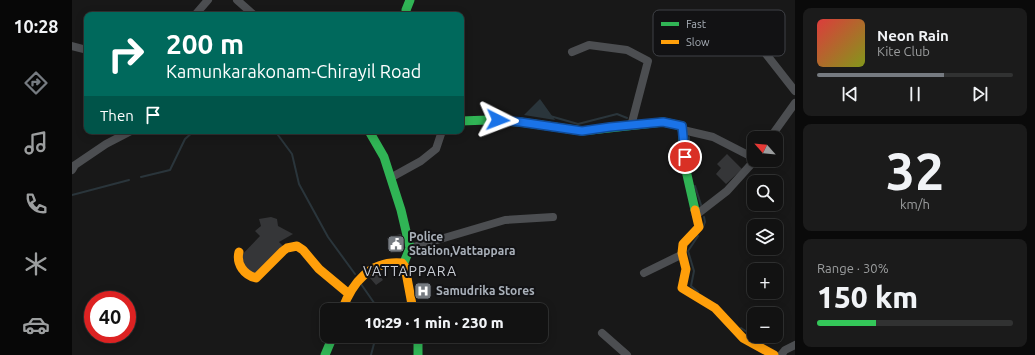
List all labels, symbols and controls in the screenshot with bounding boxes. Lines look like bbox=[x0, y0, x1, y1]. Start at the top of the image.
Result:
legend bbox=[653, 10, 785, 56]
text: 10:28 bbox=[13, 16, 59, 36]
text: Fast bbox=[686, 18, 707, 30]
text: Neon Rain bbox=[877, 27, 949, 44]
icon: right bbox=[100, 28, 152, 80]
text: 200 m bbox=[166, 28, 244, 59]
text: Slow bbox=[686, 36, 710, 48]
text: Kite Club bbox=[877, 44, 930, 58]
text: Kamunkarakonam-Chirayil Road bbox=[166, 61, 421, 81]
icon: directions bbox=[22, 69, 50, 97]
icon: previous bbox=[839, 83, 861, 105]
icon: pause bbox=[904, 83, 926, 105]
icon: next bbox=[969, 83, 991, 105]
position arrow bbox=[477, 99, 519, 141]
icon: arrive bbox=[142, 104, 164, 126]
text: Then bbox=[100, 107, 134, 124]
icon: music bbox=[22, 129, 50, 157]
north arrow bbox=[747, 131, 783, 167]
map controls bbox=[747, 131, 783, 343]
pin bbox=[668, 140, 702, 174]
text: 32 bbox=[886, 142, 944, 200]
icon: arrive bbox=[674, 146, 696, 168]
button: search bbox=[747, 175, 783, 211]
icon: phone bbox=[22, 190, 50, 218]
text: km/h bbox=[900, 197, 930, 211]
button: layers bbox=[747, 219, 783, 255]
place label: Police Station,Vattappara bbox=[409, 230, 516, 257]
public building icon: Police Station,Vattappara bbox=[386, 234, 406, 254]
icon: climate bbox=[22, 250, 50, 278]
text: Range · 30% bbox=[817, 261, 889, 275]
district label: VATTAPPARA bbox=[363, 263, 457, 279]
button: + bbox=[747, 263, 783, 299]
text: 150 km bbox=[817, 280, 918, 314]
hospital icon: Samudrika Stores bbox=[413, 281, 433, 301]
place label: Samudrika Stores bbox=[436, 284, 535, 297]
speed limit sign: 40 bbox=[84, 291, 136, 343]
button: − bbox=[747, 307, 783, 343]
icon: car bbox=[22, 311, 50, 339]
text: 10:29 · 1 min · 230 m bbox=[364, 314, 504, 331]

